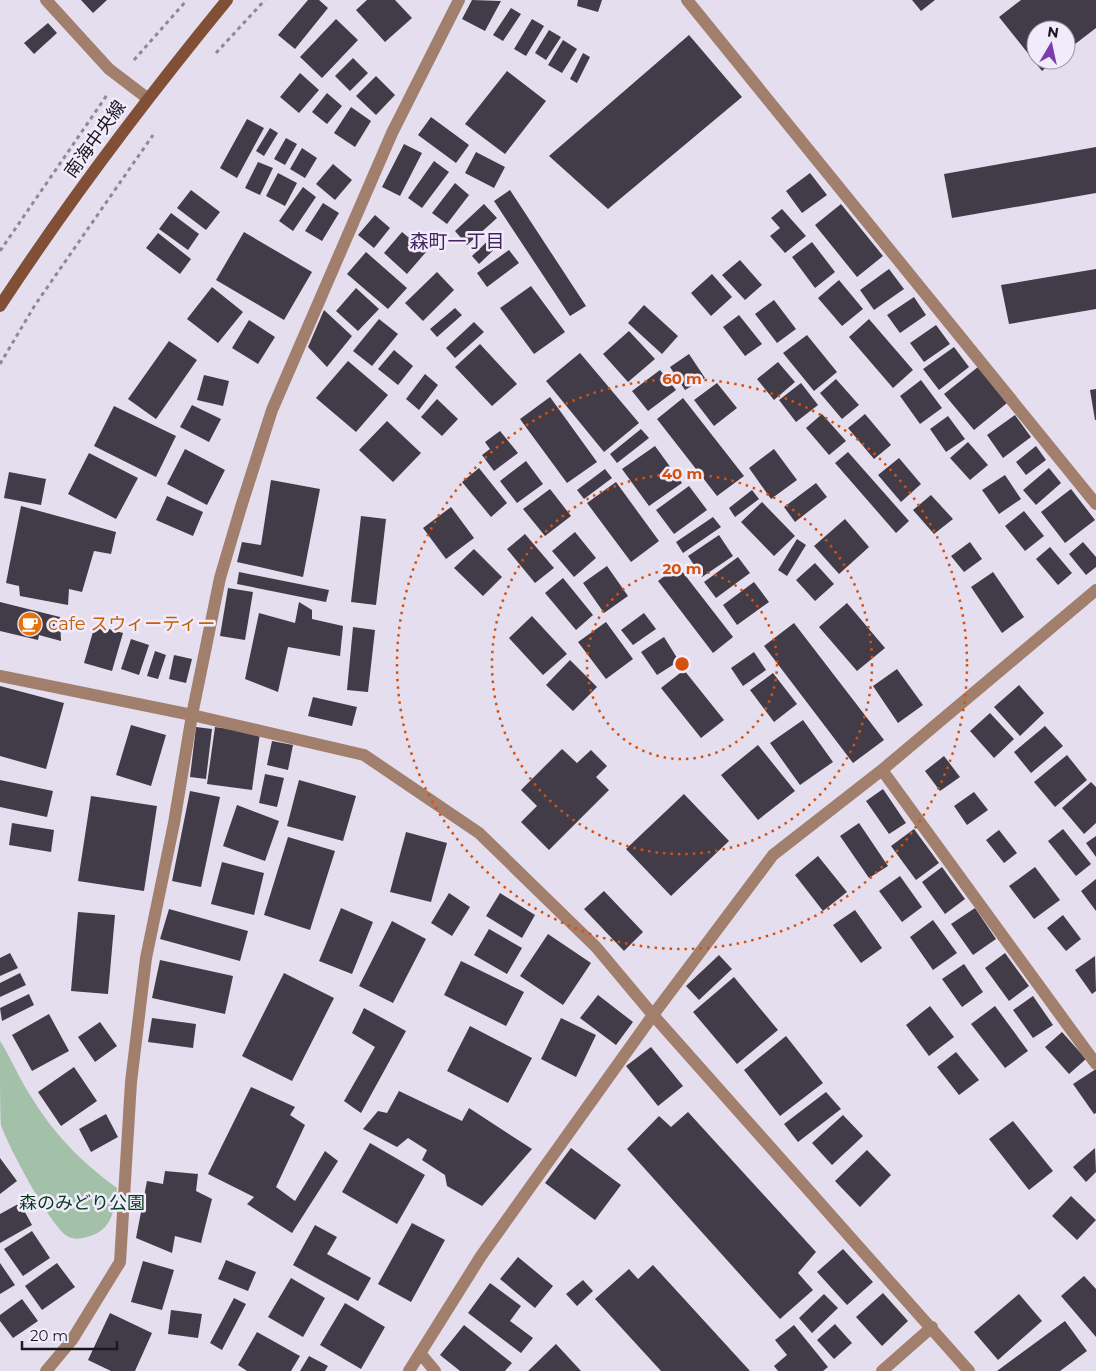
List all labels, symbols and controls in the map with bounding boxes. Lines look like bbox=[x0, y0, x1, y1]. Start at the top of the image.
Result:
north arrow bbox=[1026, 20, 1076, 70]
text: N bbox=[1046, 22, 1060, 42]
street label: 南海中央線 bbox=[60, 96, 130, 182]
district label: 森町一丁目 bbox=[409, 230, 505, 253]
text: 60 m bbox=[662, 369, 702, 388]
text: 40 m bbox=[662, 464, 702, 483]
text: 20 m bbox=[662, 559, 702, 578]
cafe icon: cafe スウィーティー bbox=[17, 611, 43, 637]
place label: cafe スウィーティー bbox=[48, 613, 215, 635]
centre of rings bbox=[673, 655, 691, 673]
park label: 森のみどり公園 bbox=[19, 1192, 145, 1214]
scale bar bbox=[22, 1318, 118, 1350]
text: 20 m bbox=[30, 1326, 68, 1345]

